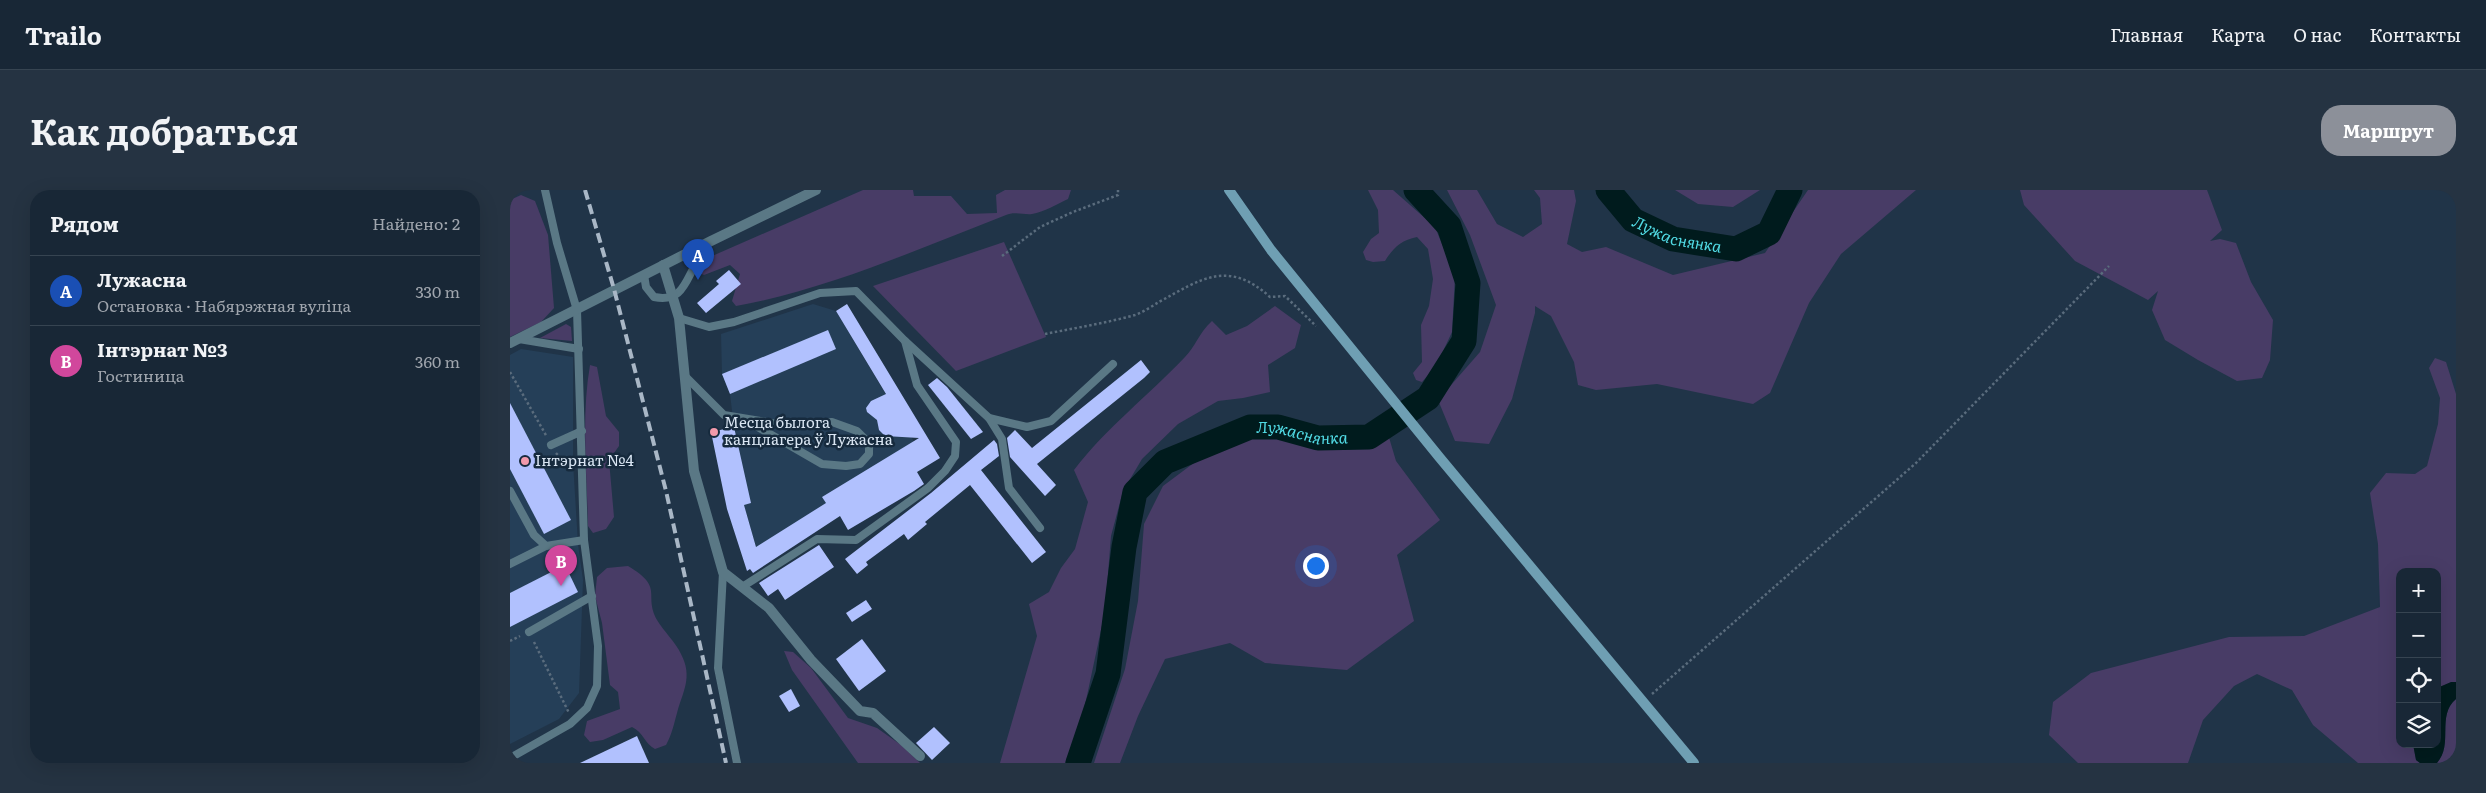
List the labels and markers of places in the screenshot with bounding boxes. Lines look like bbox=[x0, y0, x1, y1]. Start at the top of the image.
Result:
pin: A bbox=[682, 239, 714, 280]
place label: Месца былога канцлагера ў Лужасна bbox=[724, 410, 894, 450]
marker: Месца былога канцлагера ў Лужасна bbox=[708, 426, 720, 438]
place label: Інтэрнат №4 bbox=[535, 448, 634, 471]
marker: Інтэрнат №4 bbox=[519, 455, 531, 467]
pin: B bbox=[545, 545, 577, 586]

